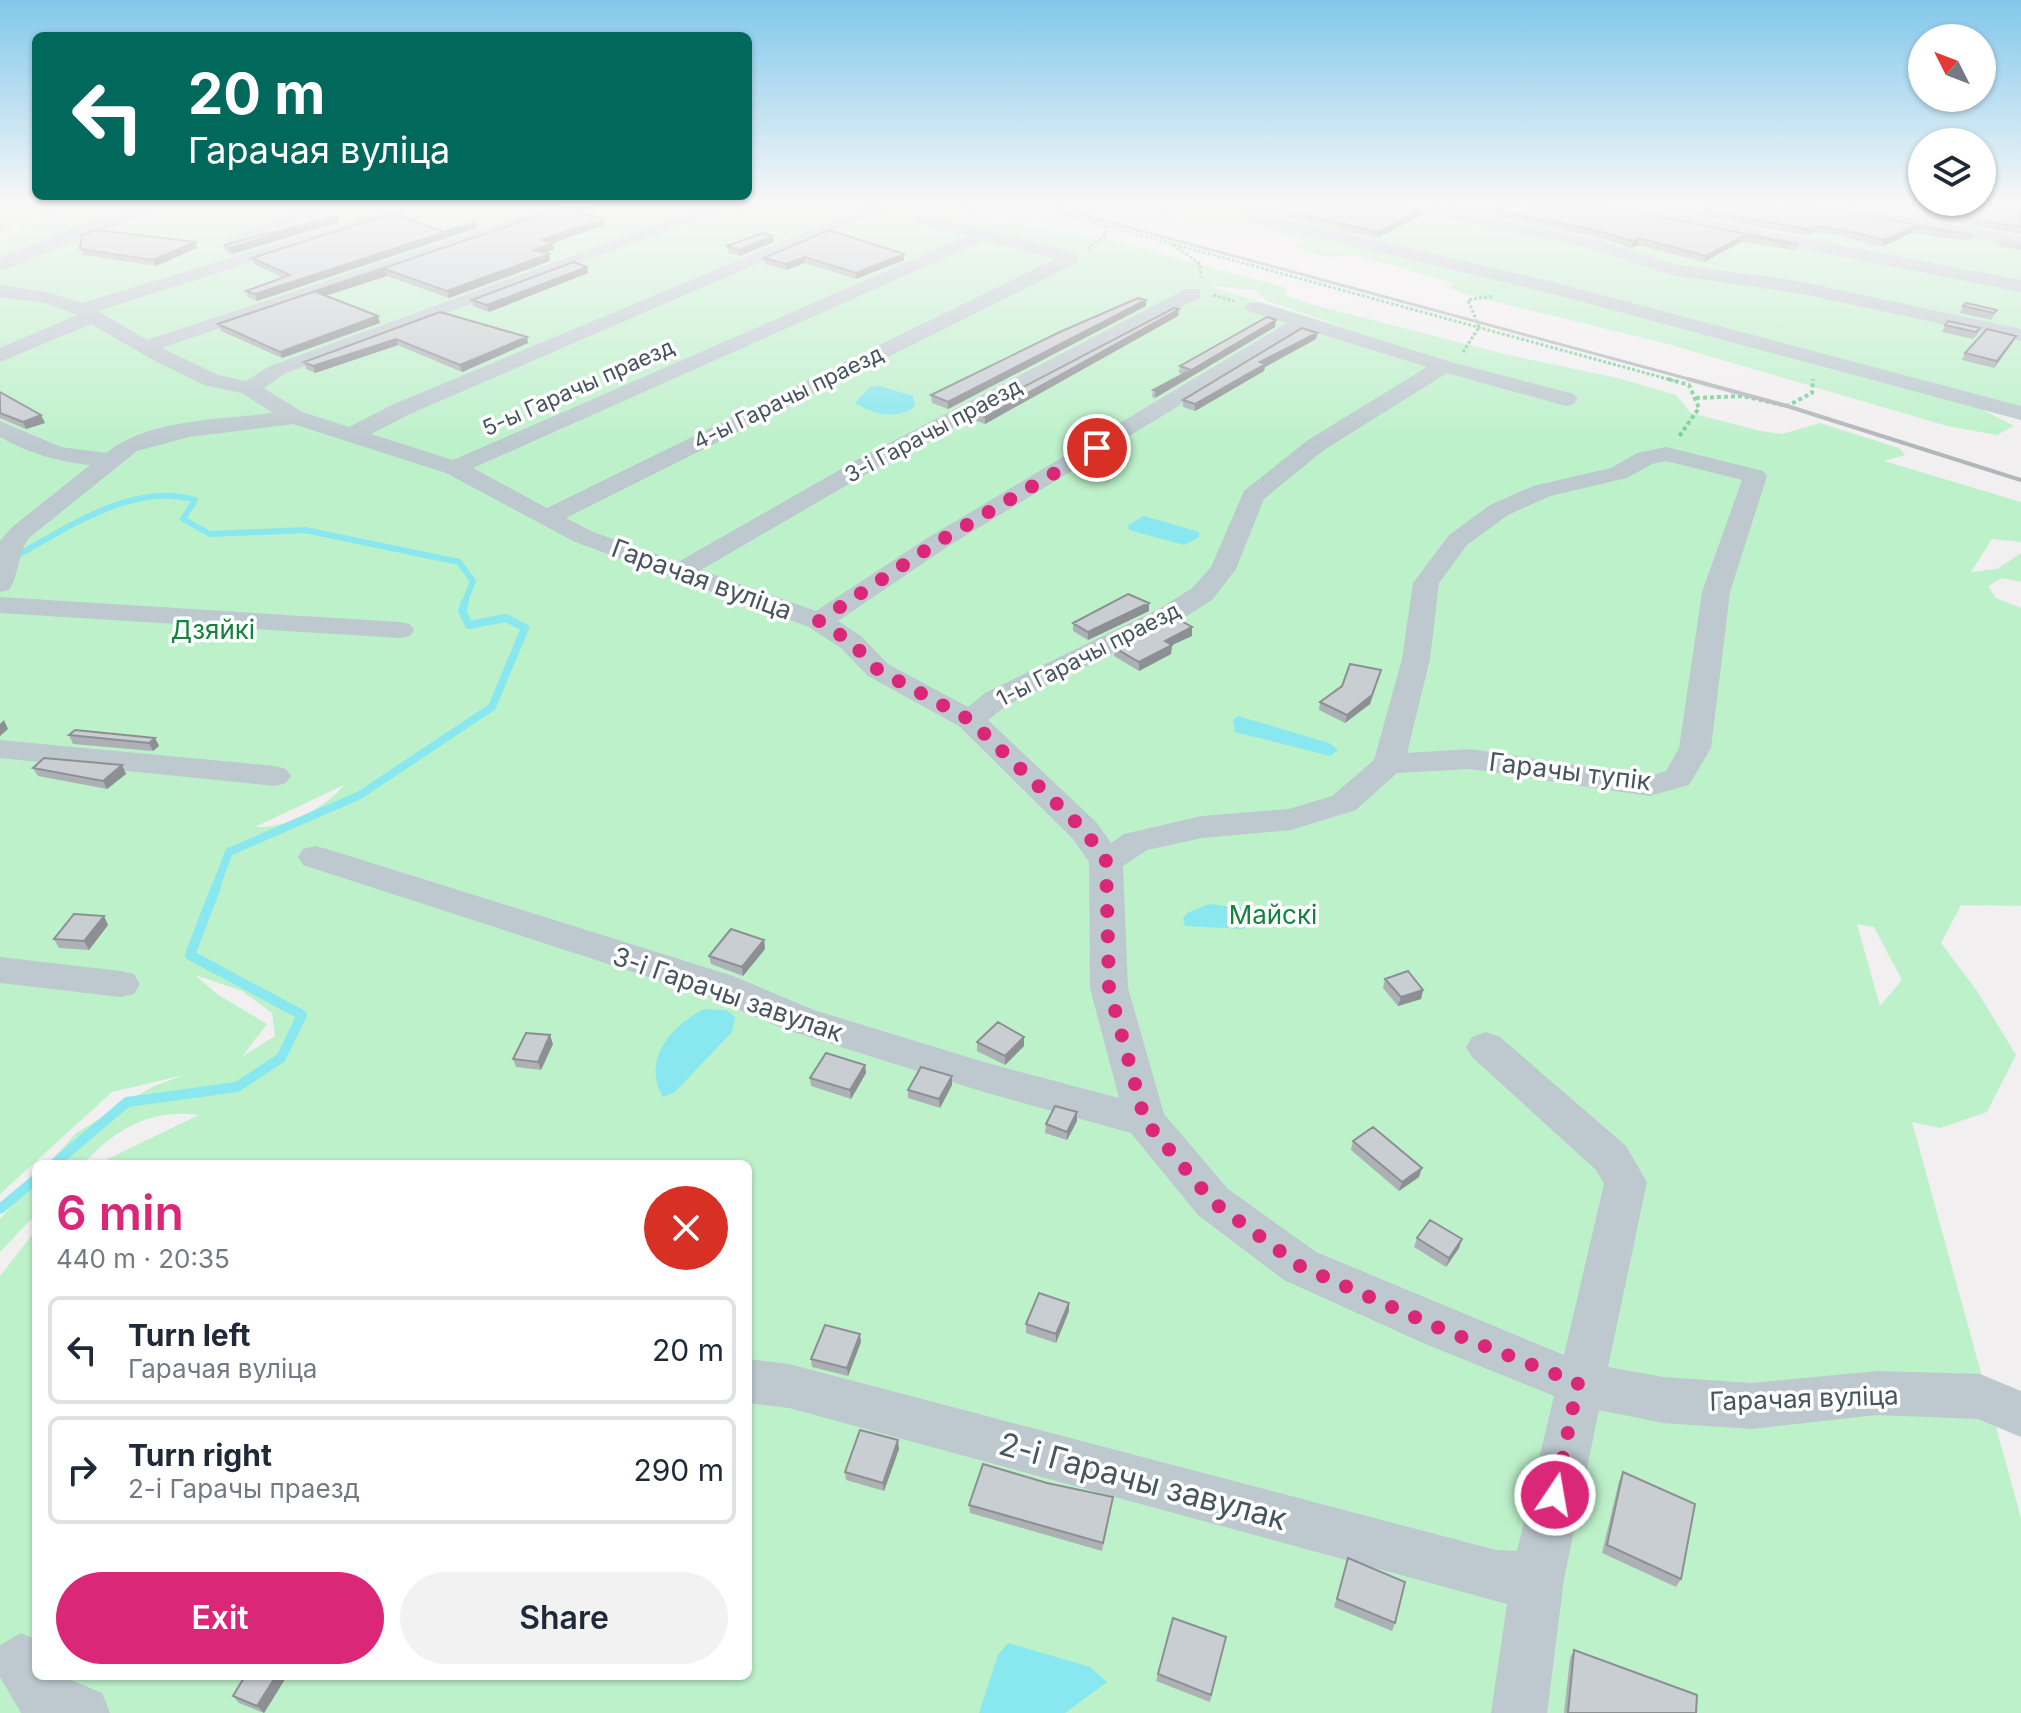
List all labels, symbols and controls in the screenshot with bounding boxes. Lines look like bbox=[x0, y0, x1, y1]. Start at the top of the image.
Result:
north arrow bbox=[1908, 24, 1996, 112]
map controls bbox=[1908, 24, 1996, 216]
text: 20 m bbox=[188, 60, 325, 128]
icon: left bbox=[56, 64, 160, 168]
text: Гарачая вуліца bbox=[188, 128, 450, 172]
button: layers bbox=[1908, 128, 1996, 216]
street label: 5-ы Гарачы праезд bbox=[478, 333, 678, 441]
street label: 4-ы Гарачы праезд bbox=[689, 340, 887, 454]
street label: 3-і Гарачы праезд bbox=[840, 372, 1026, 488]
pin bbox=[1063, 414, 1131, 482]
icon: arrive bbox=[1075, 426, 1119, 470]
street label: Гарачая вуліца bbox=[608, 532, 796, 626]
street label: 1-ы Гарачы праезд bbox=[992, 596, 1184, 712]
park label: Дзяйкі bbox=[171, 614, 255, 645]
street label: Гарачы тупік bbox=[1487, 746, 1653, 796]
park label: Майскі bbox=[1229, 899, 1317, 930]
street label: 3-і Гарачы завулак bbox=[609, 940, 847, 1048]
text: 6 min bbox=[56, 1183, 184, 1242]
button: close bbox=[644, 1186, 728, 1270]
text: 440 m · 20:35 bbox=[56, 1243, 230, 1274]
text: Turn left bbox=[128, 1317, 250, 1353]
icon: left bbox=[60, 1328, 104, 1372]
text: 20 m bbox=[652, 1332, 724, 1368]
text: Гарачая вуліца bbox=[128, 1353, 317, 1384]
street label: Гарачая вуліца bbox=[1709, 1379, 1899, 1417]
street label: 2-і Гарачы завулак bbox=[995, 1424, 1291, 1538]
text: Turn right bbox=[128, 1437, 272, 1473]
icon: right bbox=[60, 1448, 104, 1492]
text: 290 m bbox=[633, 1452, 724, 1488]
position arrow bbox=[1513, 1453, 1597, 1537]
text: 2-і Гарачы праезд bbox=[128, 1473, 360, 1504]
button: Exit bbox=[56, 1572, 384, 1664]
button: Share bbox=[400, 1572, 728, 1664]

